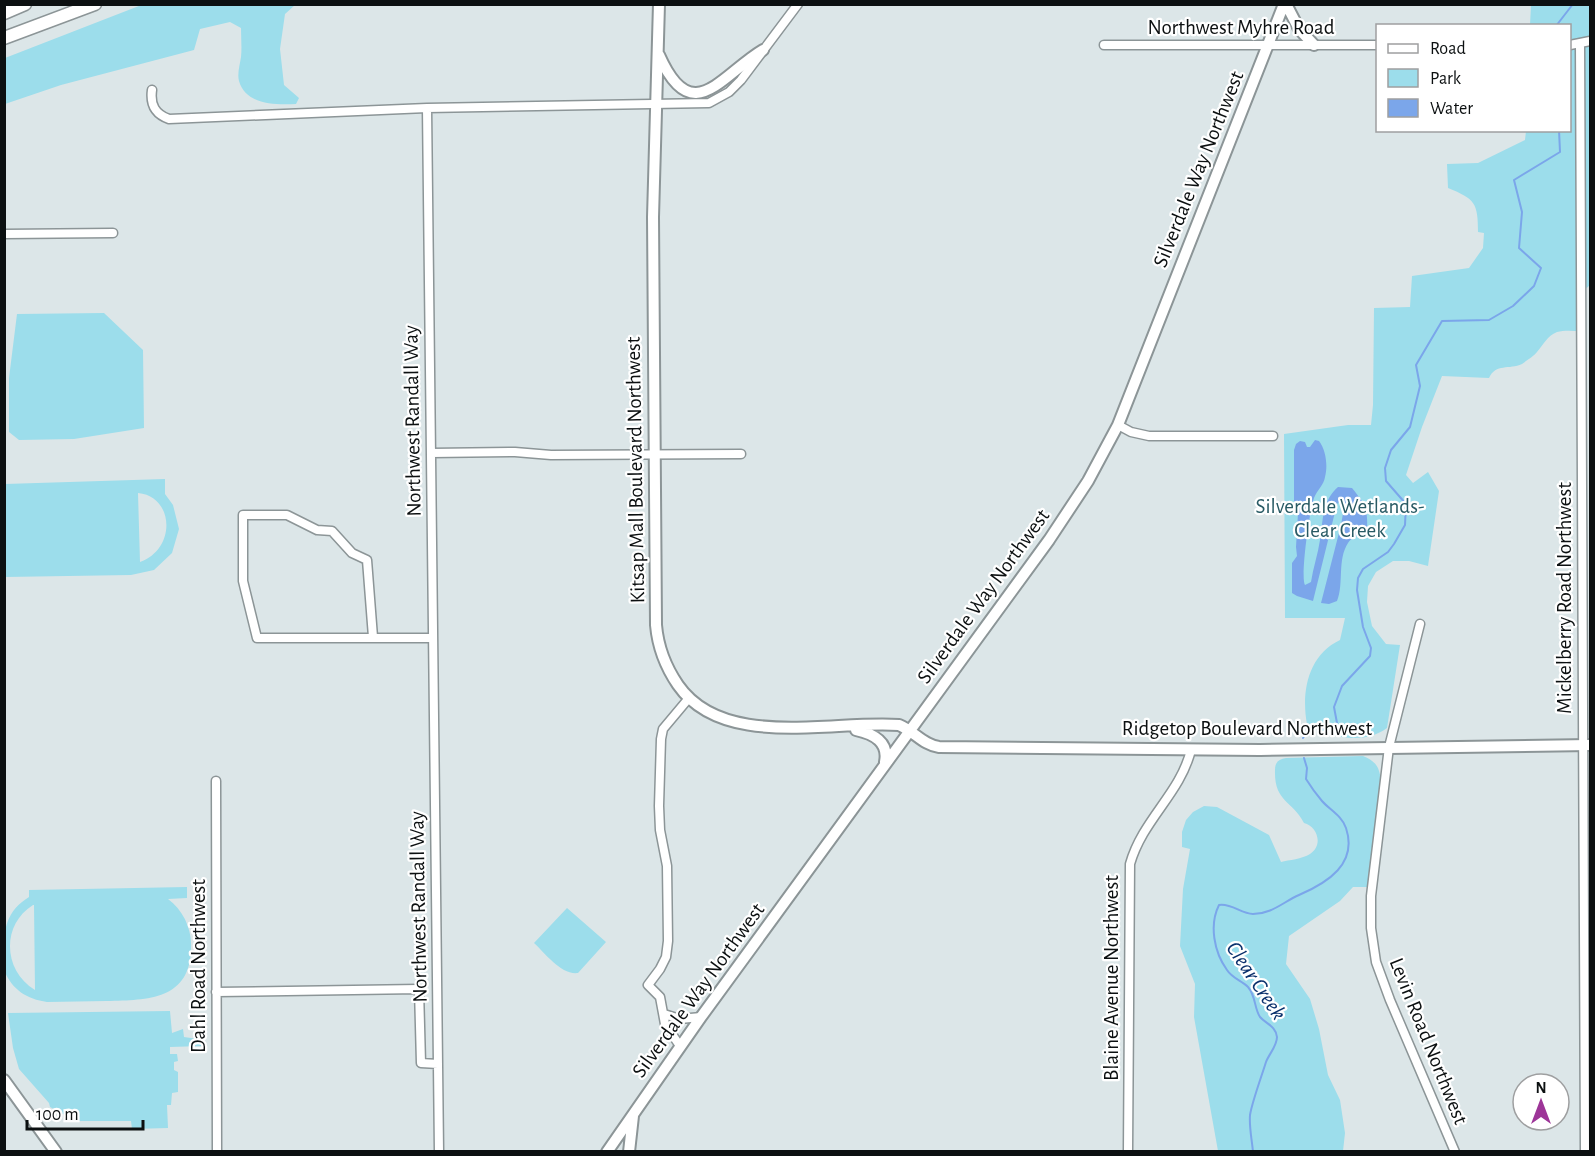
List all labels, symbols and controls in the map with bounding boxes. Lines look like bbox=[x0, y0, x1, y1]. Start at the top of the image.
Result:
street label: Northwest Myhre Road bbox=[1147, 17, 1335, 38]
legend bbox=[1376, 24, 1571, 132]
text: Road bbox=[1430, 40, 1466, 58]
street label: Silverdale Way Northwest bbox=[1149, 68, 1248, 270]
text: Park bbox=[1430, 70, 1462, 88]
text: Water bbox=[1430, 100, 1473, 118]
street label: Northwest Randall Way bbox=[400, 325, 425, 517]
street label: Kitsap Mall Boulevard Northwest bbox=[623, 336, 648, 604]
street label: Mickelberry Road Northwest bbox=[1554, 482, 1575, 714]
park label: Silverdale Wetlands- Clear Creek bbox=[1256, 496, 1424, 541]
street label: Silverdale Way Northwest bbox=[913, 505, 1054, 687]
street label: Ridgetop Boulevard Northwest bbox=[1122, 718, 1373, 739]
street label: Northwest Randall Way bbox=[406, 811, 431, 1003]
street label: Blaine Avenue Northwest bbox=[1101, 875, 1122, 1081]
street label: Dahl Road Northwest bbox=[188, 879, 209, 1053]
street label: Silverdale Way Northwest bbox=[628, 899, 769, 1081]
water label: Clear Creek bbox=[1222, 937, 1290, 1024]
street label: Levin Road Northwest bbox=[1386, 955, 1472, 1128]
north arrow bbox=[1511, 1072, 1571, 1132]
text: N bbox=[1535, 1080, 1547, 1096]
scale bar bbox=[27, 1093, 142, 1131]
text: 100 m bbox=[36, 1106, 79, 1124]

